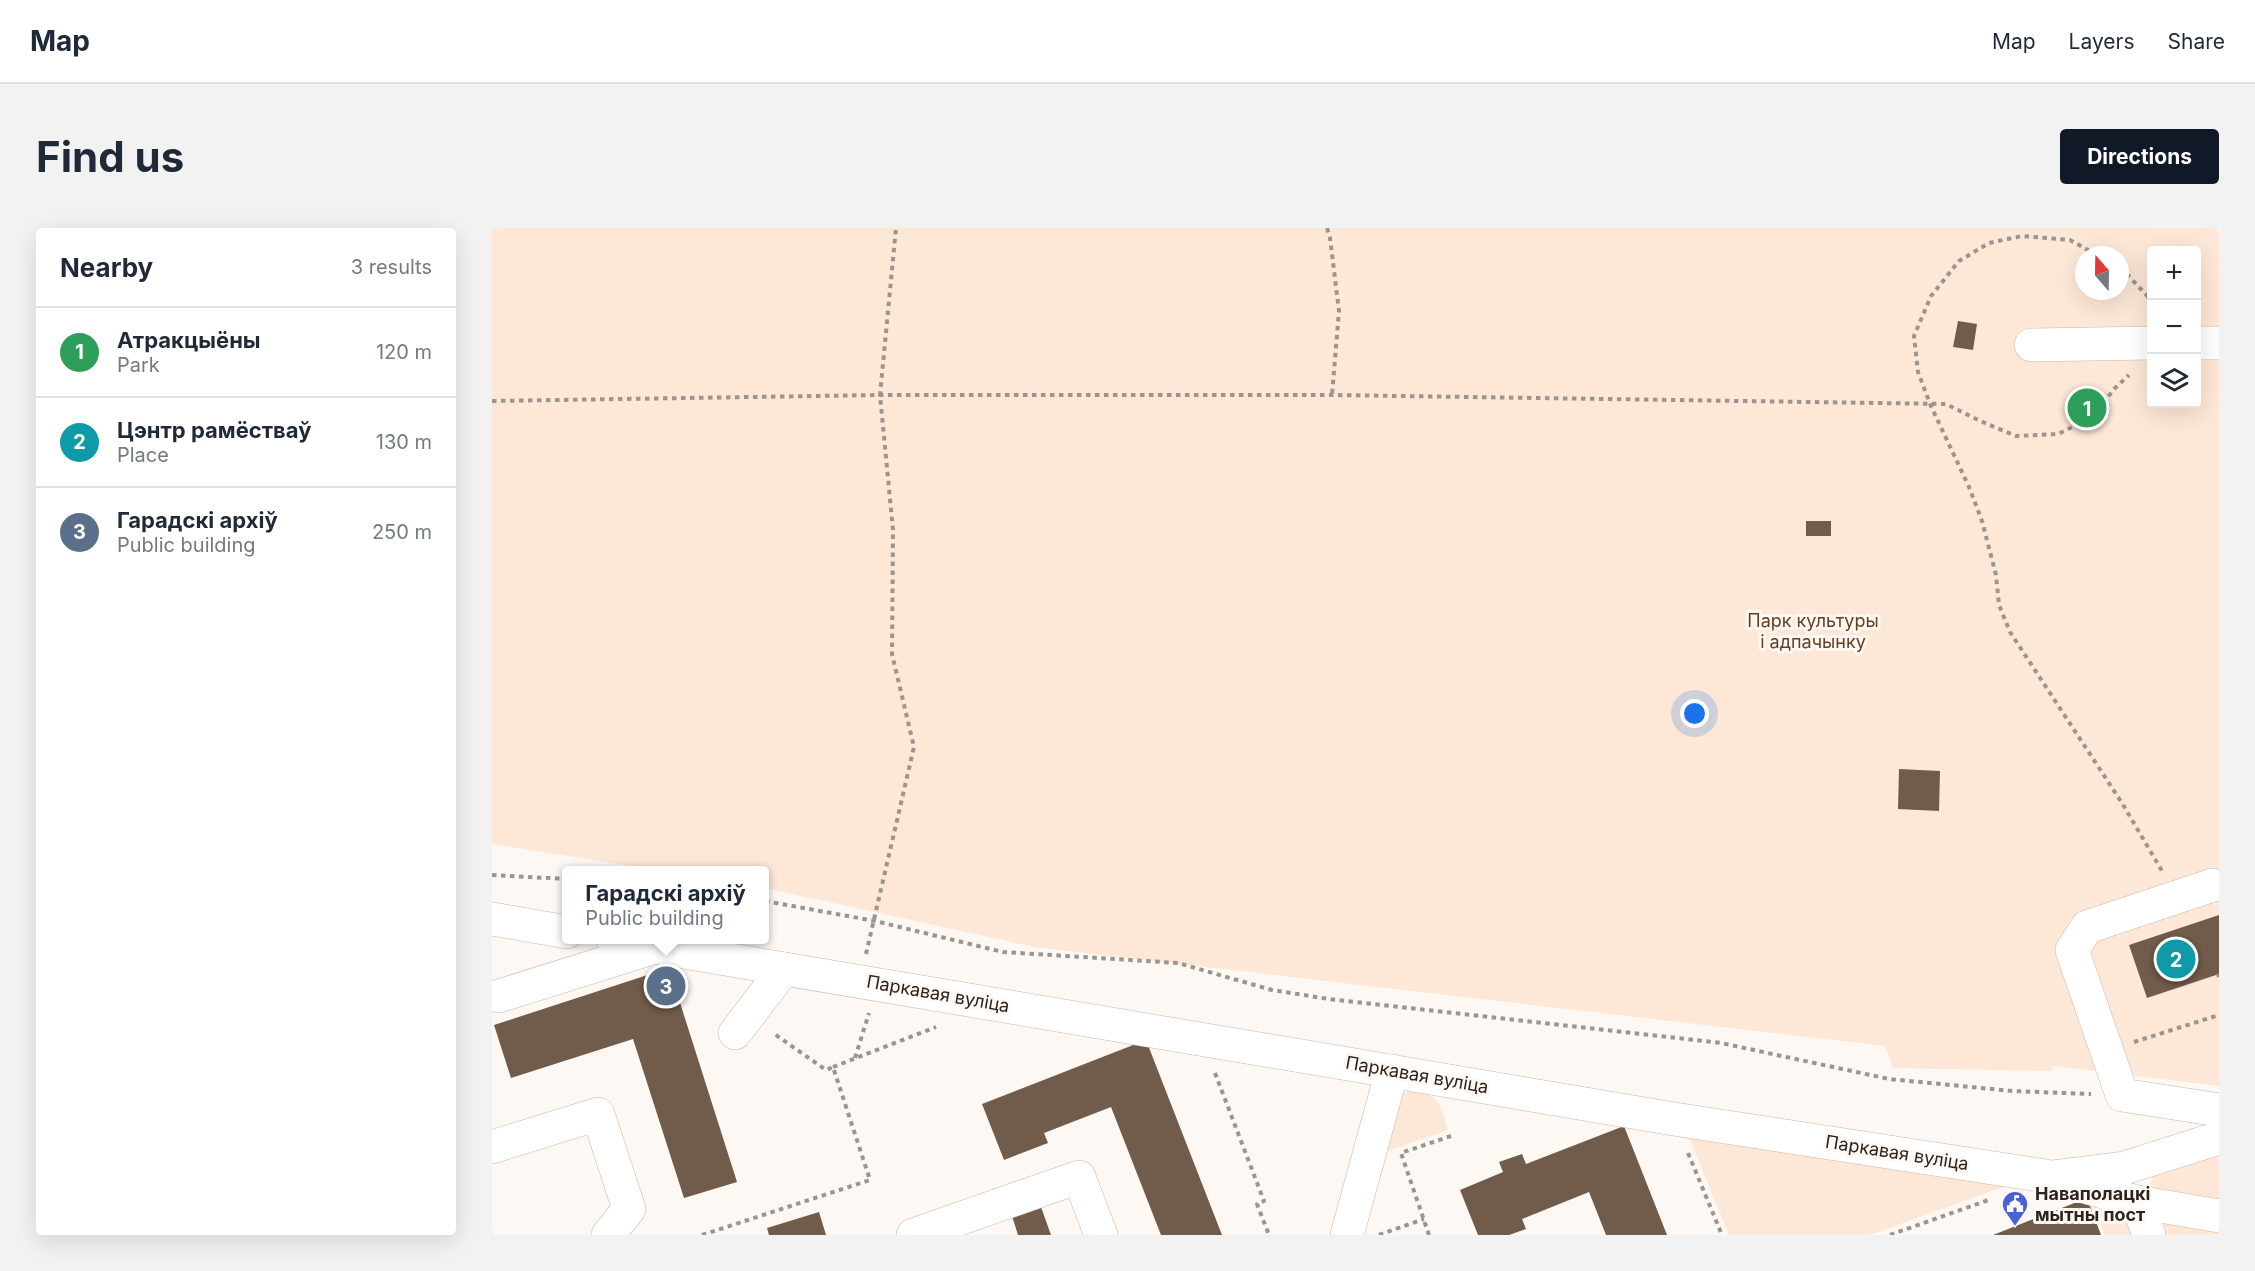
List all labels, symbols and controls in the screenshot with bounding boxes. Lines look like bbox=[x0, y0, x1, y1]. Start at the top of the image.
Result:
text: Map bbox=[30, 24, 90, 58]
text: Map bbox=[1992, 29, 2036, 54]
text: Layers bbox=[2069, 29, 2135, 54]
text: Share bbox=[2168, 29, 2225, 54]
button: Directions bbox=[2060, 129, 2219, 184]
text: Find us bbox=[36, 131, 184, 182]
north arrow bbox=[2075, 246, 2129, 300]
map controls bbox=[2147, 246, 2201, 408]
button: + bbox=[2147, 246, 2201, 300]
text: Nearby bbox=[60, 252, 153, 283]
text: 3 results bbox=[351, 255, 432, 279]
button: − bbox=[2147, 300, 2201, 354]
text: Атракцыёны bbox=[117, 327, 261, 353]
text: 1 bbox=[75, 340, 84, 364]
text: 120 m bbox=[376, 340, 432, 364]
text: Park bbox=[117, 353, 160, 377]
button: layers bbox=[2147, 354, 2201, 408]
pin: 1 bbox=[2068, 386, 2106, 430]
text: Цэнтр рамёстваў bbox=[117, 417, 311, 443]
text: 2 bbox=[73, 430, 86, 454]
text: 130 m bbox=[376, 430, 432, 454]
text: Place bbox=[117, 443, 169, 467]
text: Гарадскі архіў bbox=[117, 507, 278, 533]
text: 3 bbox=[73, 520, 86, 544]
text: 250 m bbox=[372, 520, 432, 544]
text: Public building bbox=[117, 533, 256, 557]
park label: Парк культуры і адпачынку bbox=[1747, 610, 1879, 652]
your location bbox=[1680, 699, 1709, 728]
popup bbox=[562, 866, 769, 944]
text: Гарадскі архіў bbox=[585, 880, 746, 906]
text: Public building bbox=[585, 906, 724, 930]
pin: 2 bbox=[2156, 936, 2196, 982]
pin: 3 bbox=[646, 964, 686, 1008]
street label: Паркавая вуліца bbox=[865, 971, 1011, 1016]
street label: Паркавая вуліца bbox=[1344, 1052, 1490, 1097]
street label: Паркавая вуліца bbox=[1824, 1131, 1970, 1174]
place label: Наваполацкі мытны пост bbox=[2035, 1183, 2150, 1225]
public building icon: Наваполацкі мытны пост bbox=[2000, 1189, 2030, 1227]

